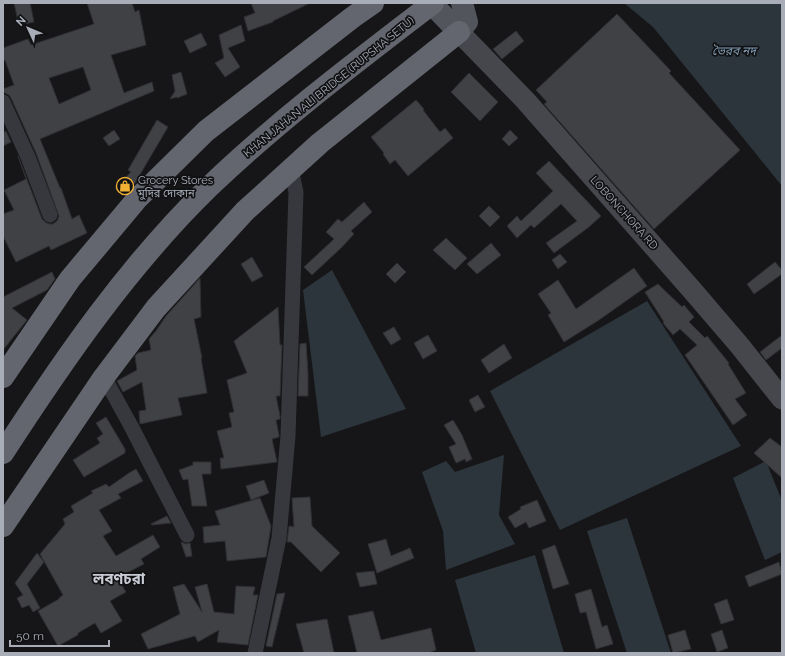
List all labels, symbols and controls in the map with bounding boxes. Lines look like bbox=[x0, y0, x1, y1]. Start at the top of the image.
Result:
north arrow bbox=[8, 8, 48, 48]
text: N bbox=[14, 14, 29, 29]
street label: KHAN JAHAN ALI BRIDGE (RUPSHA SETU) bbox=[241, 14, 417, 160]
water label: ভৈরব নদ bbox=[712, 44, 758, 58]
place label: Grocery Stores মুদির দোকান bbox=[137, 174, 213, 200]
street label: LOBONCHORA RD bbox=[588, 174, 661, 253]
shop icon: Grocery Stores মুদির দোকান bbox=[115, 176, 135, 196]
district label: লবণচরা bbox=[92, 570, 146, 588]
scale bar bbox=[10, 622, 109, 648]
text: 50 m bbox=[16, 629, 44, 643]

